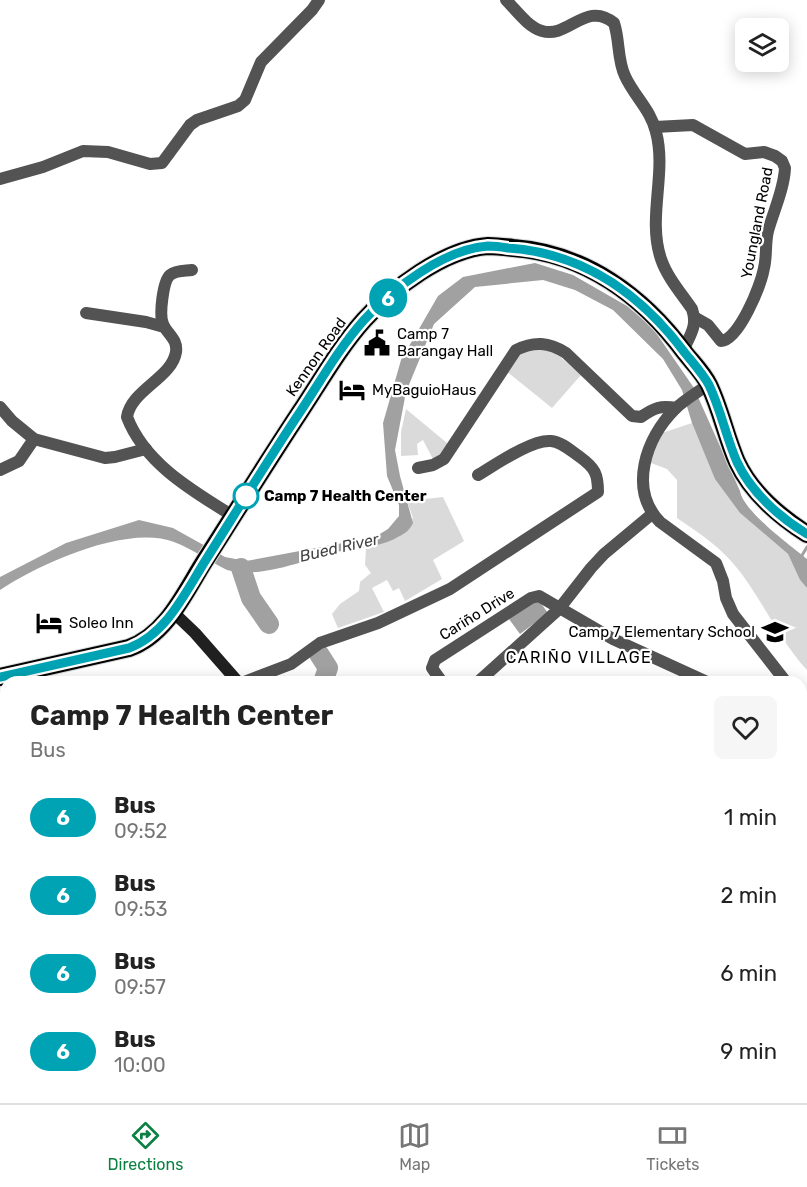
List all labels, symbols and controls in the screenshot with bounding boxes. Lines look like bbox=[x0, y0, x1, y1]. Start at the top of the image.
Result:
map controls bbox=[735, 18, 789, 72]
button: layers bbox=[735, 18, 789, 72]
street label: Youngland Road bbox=[737, 166, 777, 280]
line badge: 6 bbox=[368, 278, 408, 318]
text: 6 bbox=[381, 286, 395, 311]
street label: Kennon Road bbox=[282, 314, 350, 400]
place label: Camp 7 Barangay Hall bbox=[397, 325, 493, 360]
public building icon: Camp 7 Barangay Hall bbox=[362, 328, 392, 358]
hotel icon: MyBaguioHaus bbox=[337, 375, 367, 405]
place label: MyBaguioHaus bbox=[372, 381, 477, 399]
marker: Camp 7 Health Center bbox=[233, 483, 259, 509]
place label: Camp 7 Health Center bbox=[264, 487, 427, 505]
water label: Bued River bbox=[298, 529, 381, 566]
street label: Cariño Drive bbox=[436, 584, 518, 644]
hotel icon: Soleo Inn bbox=[34, 608, 64, 638]
place label: Soleo Inn bbox=[69, 614, 134, 632]
school or university icon: Camp 7 Elementary School bbox=[760, 617, 790, 647]
place label: Camp 7 Elementary School bbox=[569, 623, 755, 641]
district label: CARIÑO VILLAGE bbox=[506, 648, 652, 667]
button: heart bbox=[714, 696, 777, 759]
text: Camp 7 Health Center bbox=[30, 699, 333, 732]
text: Bus bbox=[30, 738, 66, 762]
text: Bus bbox=[114, 792, 156, 819]
text: 1 min bbox=[724, 804, 777, 831]
text: 6 bbox=[56, 805, 70, 830]
text: 09:52 bbox=[114, 819, 167, 843]
text: Bus bbox=[114, 870, 156, 897]
text: 2 min bbox=[720, 882, 777, 909]
text: 6 bbox=[56, 883, 70, 908]
text: 09:53 bbox=[114, 897, 168, 921]
text: Bus bbox=[114, 948, 156, 975]
text: 6 min bbox=[720, 960, 777, 987]
text: 6 bbox=[56, 961, 70, 986]
text: 09:57 bbox=[114, 975, 166, 999]
text: Bus bbox=[114, 1026, 156, 1053]
text: 9 min bbox=[720, 1038, 777, 1065]
text: 6 bbox=[56, 1039, 70, 1064]
text: 10:00 bbox=[114, 1053, 166, 1077]
tab: Directions bbox=[108, 1119, 183, 1174]
tab: Map bbox=[398, 1119, 431, 1174]
tab: Tickets bbox=[646, 1119, 699, 1174]

